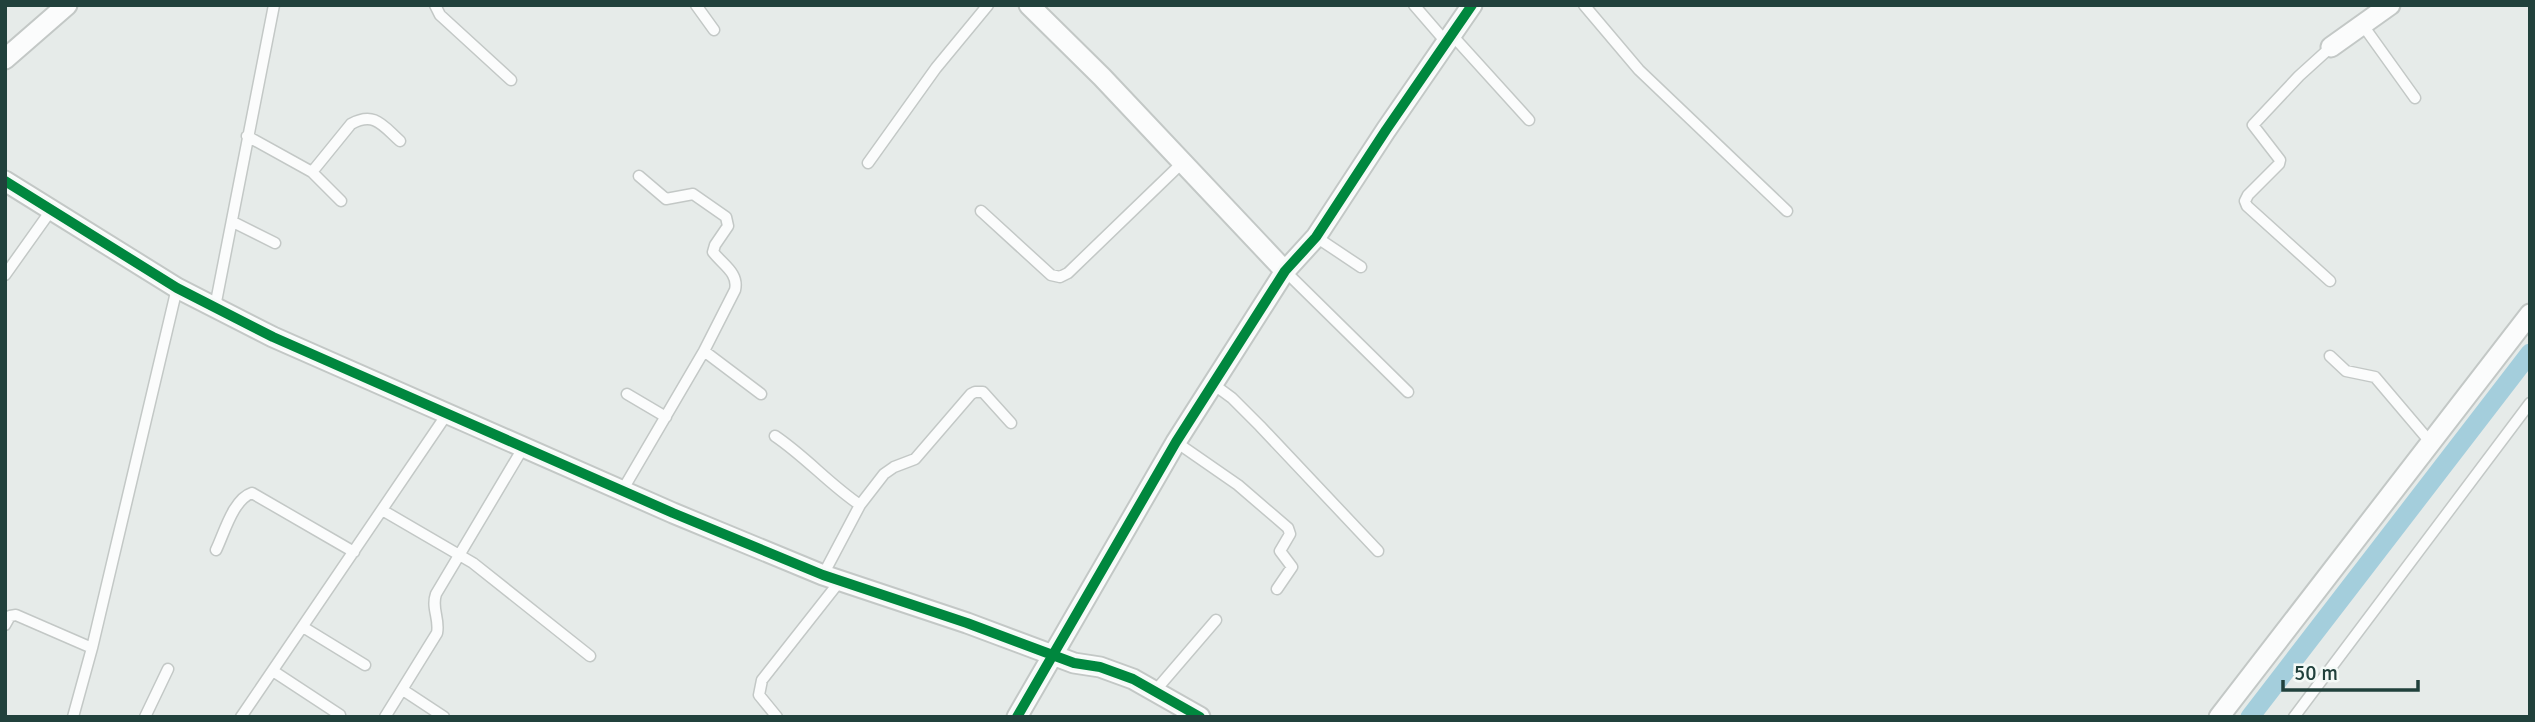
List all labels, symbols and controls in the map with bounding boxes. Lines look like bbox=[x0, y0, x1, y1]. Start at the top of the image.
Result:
scale bar bbox=[2283, 648, 2418, 692]
text: 50 m bbox=[2294, 660, 2338, 686]

